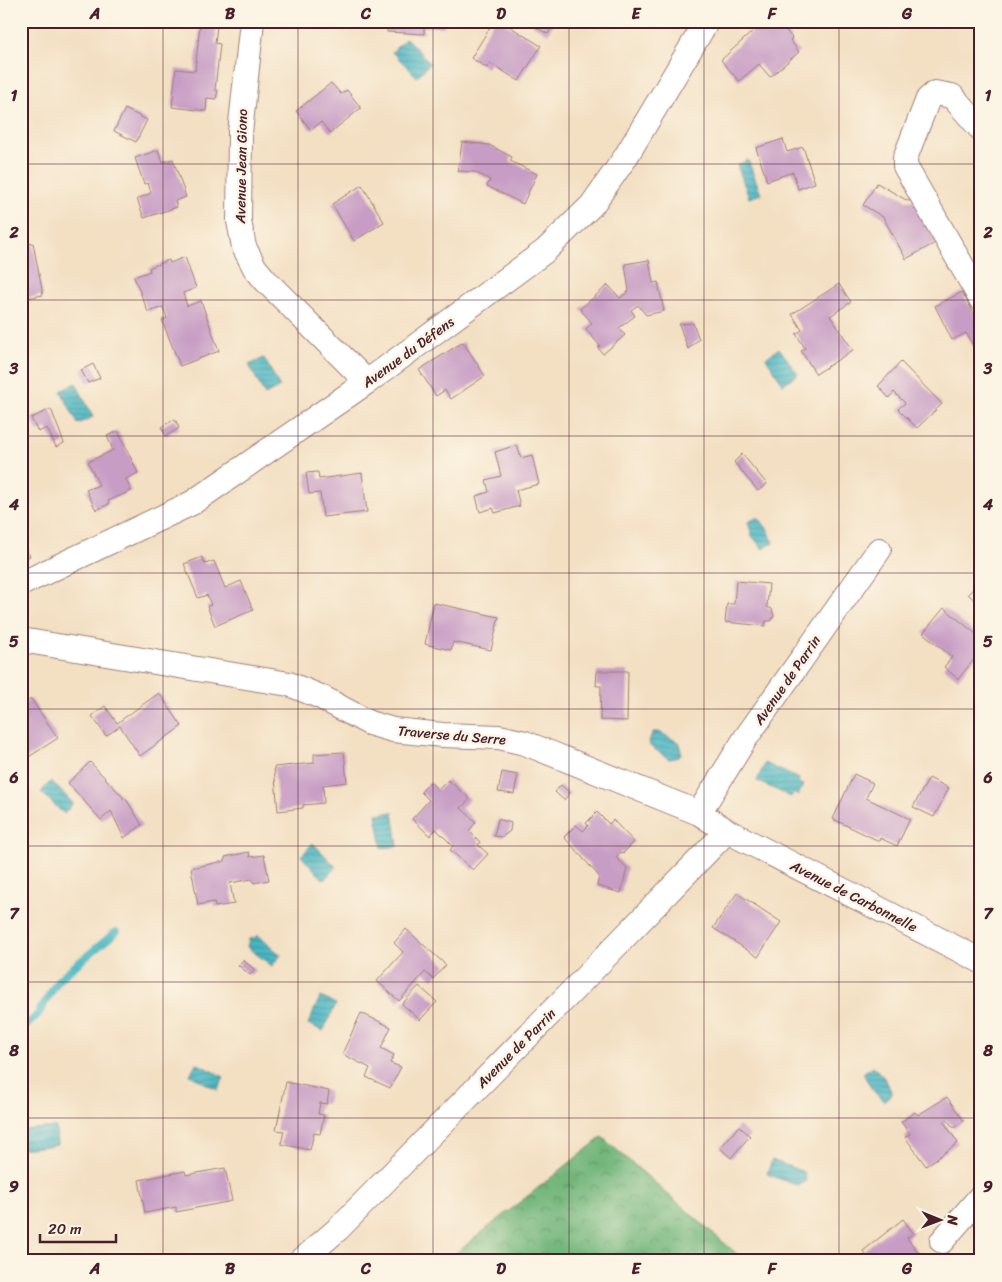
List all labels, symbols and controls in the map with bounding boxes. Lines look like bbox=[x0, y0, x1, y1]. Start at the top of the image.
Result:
text: A bbox=[89, 0, 100, 28]
text: B bbox=[225, 0, 236, 28]
text: C bbox=[360, 0, 372, 28]
text: D bbox=[496, 0, 506, 28]
text: E bbox=[632, 0, 642, 28]
text: F bbox=[767, 0, 778, 28]
text: G bbox=[901, 0, 913, 28]
text: 1 bbox=[11, 81, 18, 110]
text: 1 bbox=[985, 81, 992, 110]
street label: Avenue Jean Giono bbox=[228, 108, 255, 225]
text: 2 bbox=[8, 218, 19, 247]
text: 2 bbox=[982, 218, 993, 247]
street label: Avenue du Défens bbox=[356, 310, 460, 395]
text: 3 bbox=[9, 354, 19, 383]
text: 3 bbox=[983, 354, 993, 383]
text: 4 bbox=[8, 490, 19, 519]
text: 4 bbox=[982, 490, 993, 519]
text: 5 bbox=[9, 627, 19, 656]
text: 5 bbox=[983, 627, 993, 656]
street label: Avenue de Parrin bbox=[746, 630, 828, 731]
street label: Traverse du Serre bbox=[397, 718, 507, 753]
text: 6 bbox=[8, 763, 19, 792]
text: 6 bbox=[982, 763, 993, 792]
street label: Avenue de Carbonnelle bbox=[785, 853, 922, 939]
text: 7 bbox=[9, 899, 20, 928]
text: 7 bbox=[983, 899, 994, 928]
street label: Avenue de Parrin bbox=[470, 1002, 563, 1095]
text: 8 bbox=[8, 1036, 19, 1065]
text: 8 bbox=[982, 1036, 993, 1065]
text: 9 bbox=[9, 1172, 19, 1201]
text: 9 bbox=[983, 1172, 993, 1201]
north arrow bbox=[914, 1194, 964, 1244]
scale bar bbox=[40, 1212, 116, 1244]
text: N bbox=[940, 1214, 965, 1226]
text: 20 m bbox=[48, 1216, 82, 1242]
text: A bbox=[89, 1254, 100, 1282]
text: B bbox=[225, 1254, 236, 1282]
text: C bbox=[360, 1254, 372, 1282]
text: D bbox=[496, 1254, 506, 1282]
text: E bbox=[632, 1254, 642, 1282]
text: F bbox=[767, 1254, 778, 1282]
text: G bbox=[901, 1254, 913, 1282]

